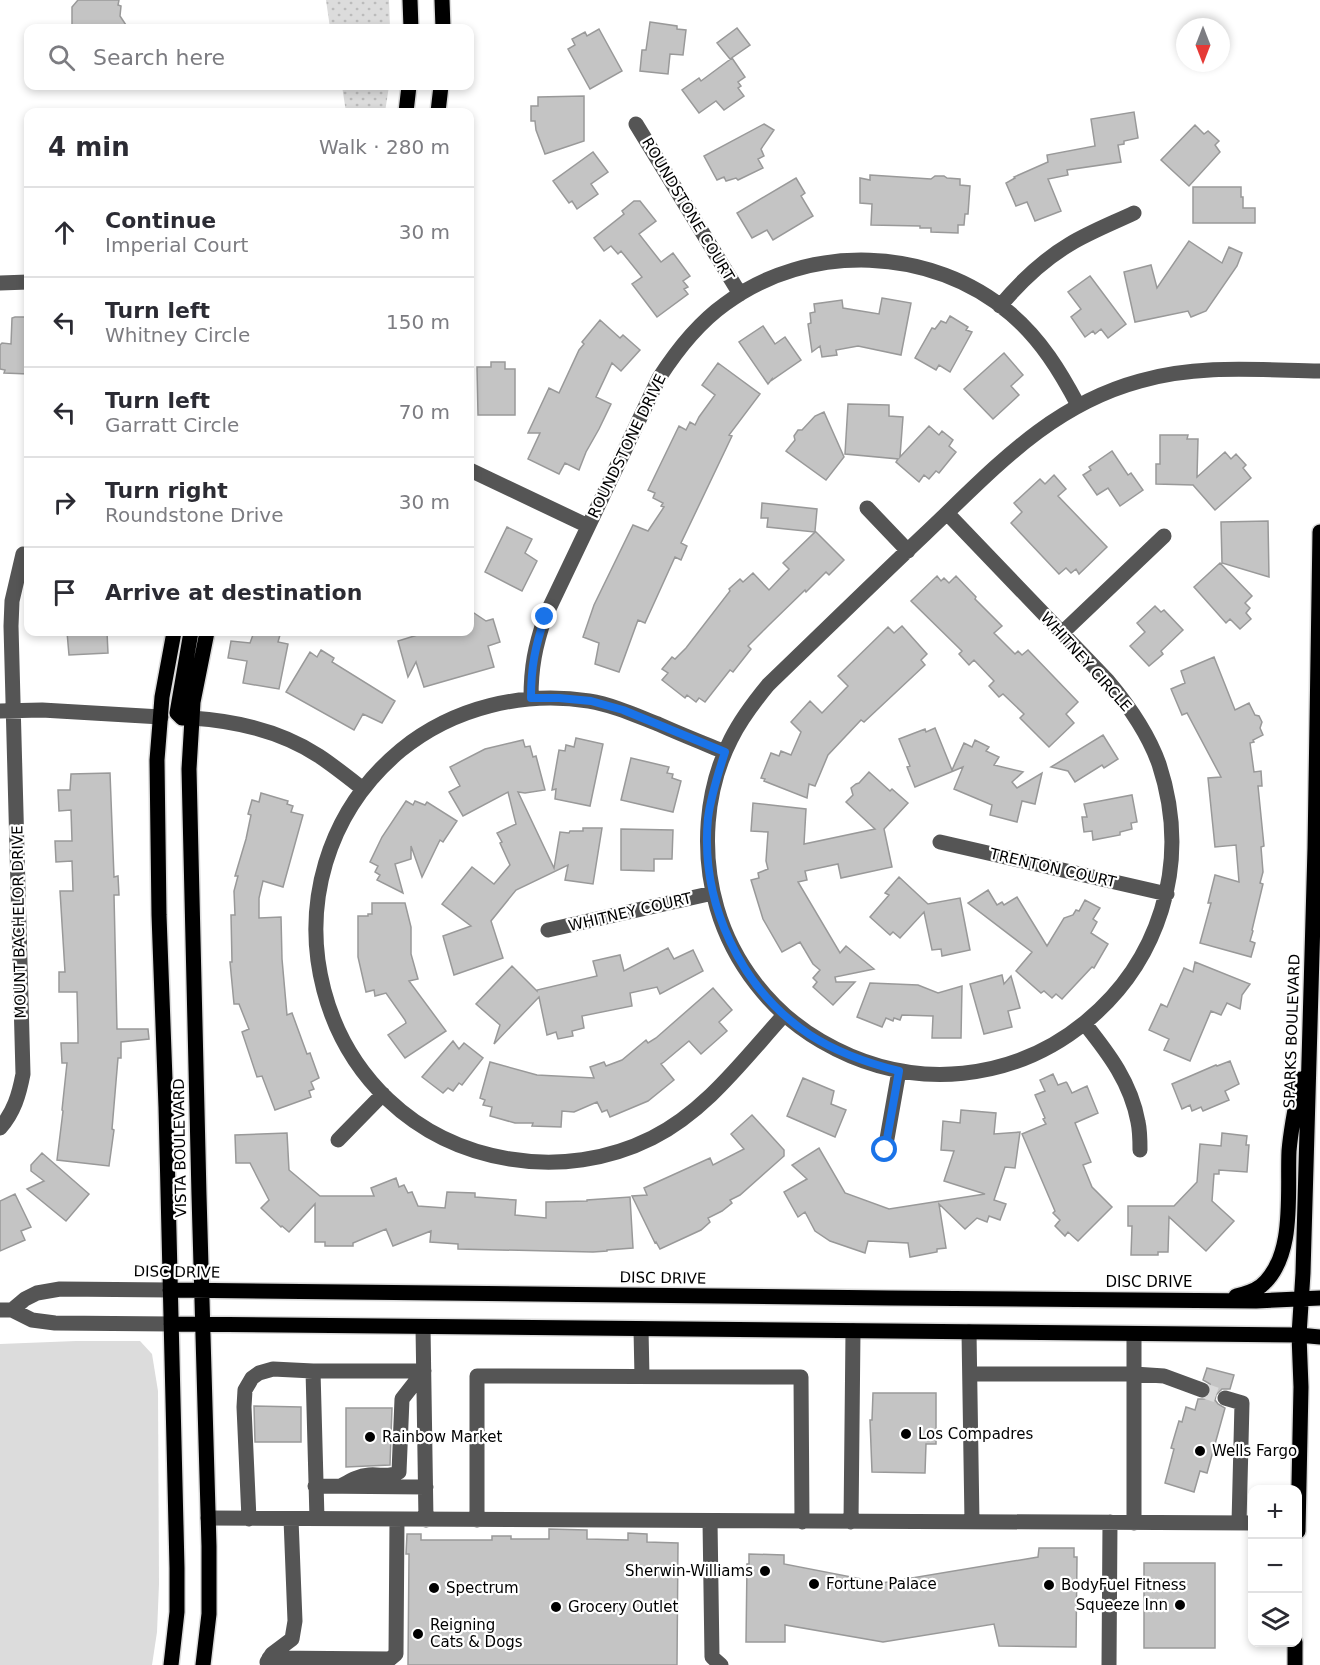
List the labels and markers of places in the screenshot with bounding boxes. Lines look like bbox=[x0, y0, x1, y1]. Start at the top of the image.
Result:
place label: Los Compadres bbox=[918, 1425, 1033, 1443]
marker: Los Compadres bbox=[899, 1427, 913, 1441]
place label: Rainbow Market bbox=[382, 1428, 502, 1446]
marker: Rainbow Market bbox=[363, 1430, 377, 1444]
place label: Wells Fargo bbox=[1212, 1442, 1297, 1460]
marker: Wells Fargo bbox=[1193, 1444, 1207, 1458]
place label: Sherwin-Williams bbox=[625, 1562, 753, 1580]
marker: Sherwin-Williams bbox=[758, 1564, 772, 1578]
place label: Fortune Palace bbox=[826, 1575, 937, 1593]
place label: BodyFuel Fitness bbox=[1061, 1576, 1186, 1594]
marker: Fortune Palace bbox=[807, 1577, 821, 1591]
marker: BodyFuel Fitness bbox=[1042, 1578, 1056, 1592]
place label: Spectrum bbox=[446, 1579, 519, 1597]
marker: Spectrum bbox=[427, 1581, 441, 1595]
place label: Squeeze Inn bbox=[1076, 1596, 1168, 1614]
place label: Grocery Outlet bbox=[568, 1598, 679, 1616]
marker: Squeeze Inn bbox=[1173, 1598, 1187, 1612]
marker: Grocery Outlet bbox=[549, 1600, 563, 1614]
place label: Reigning Cats & Dogs bbox=[430, 1616, 523, 1651]
marker: Reigning Cats & Dogs bbox=[411, 1627, 425, 1641]

